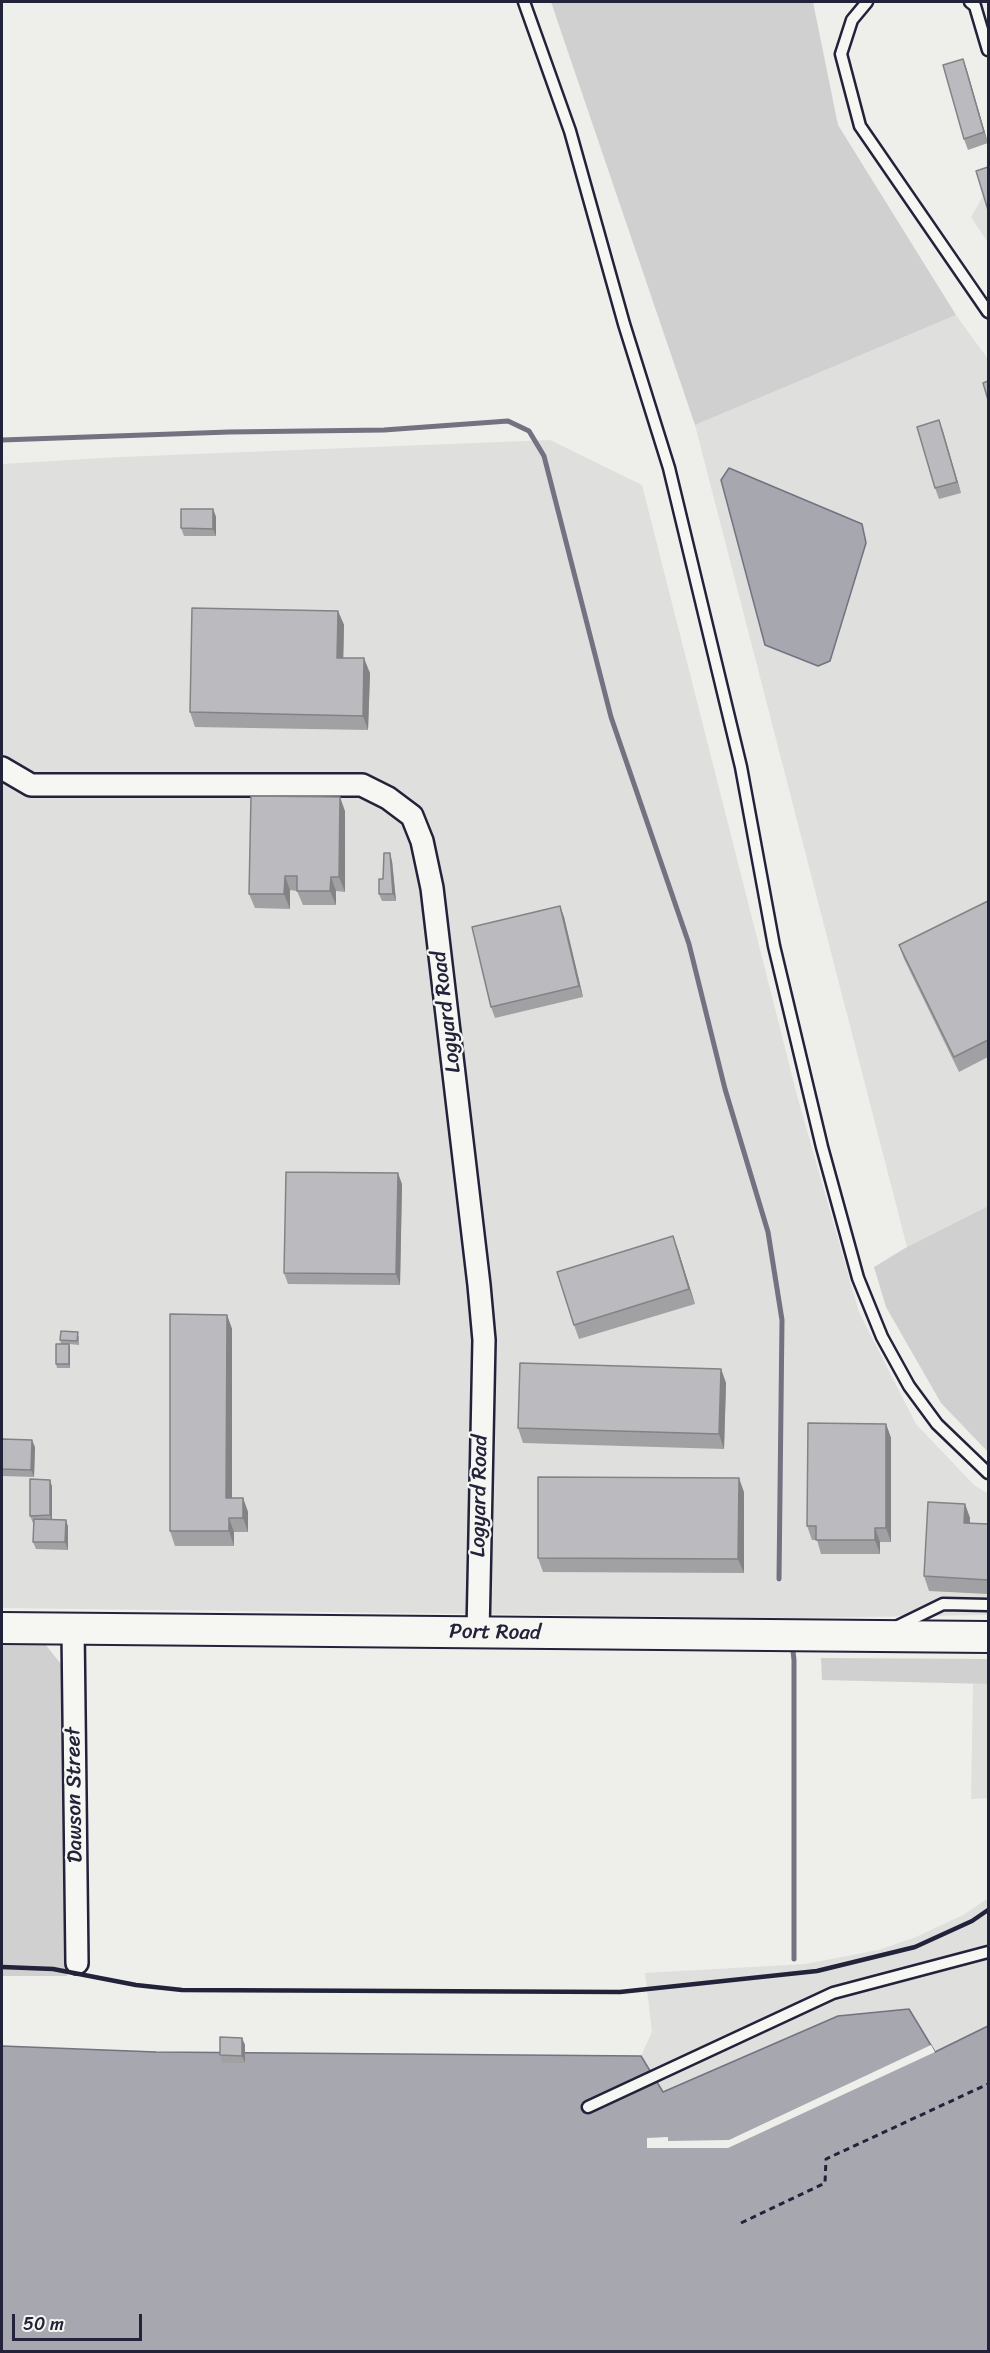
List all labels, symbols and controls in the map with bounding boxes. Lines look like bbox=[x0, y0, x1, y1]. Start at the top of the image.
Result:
street label: Logyard Road bbox=[427, 950, 467, 1074]
street label: Logyard Road bbox=[466, 1435, 494, 1557]
street label: Port Road bbox=[449, 1620, 541, 1646]
street label: Dawson Street bbox=[61, 1727, 89, 1863]
scale bar bbox=[15, 2302, 146, 2340]
text: 50 m bbox=[23, 2308, 64, 2340]

